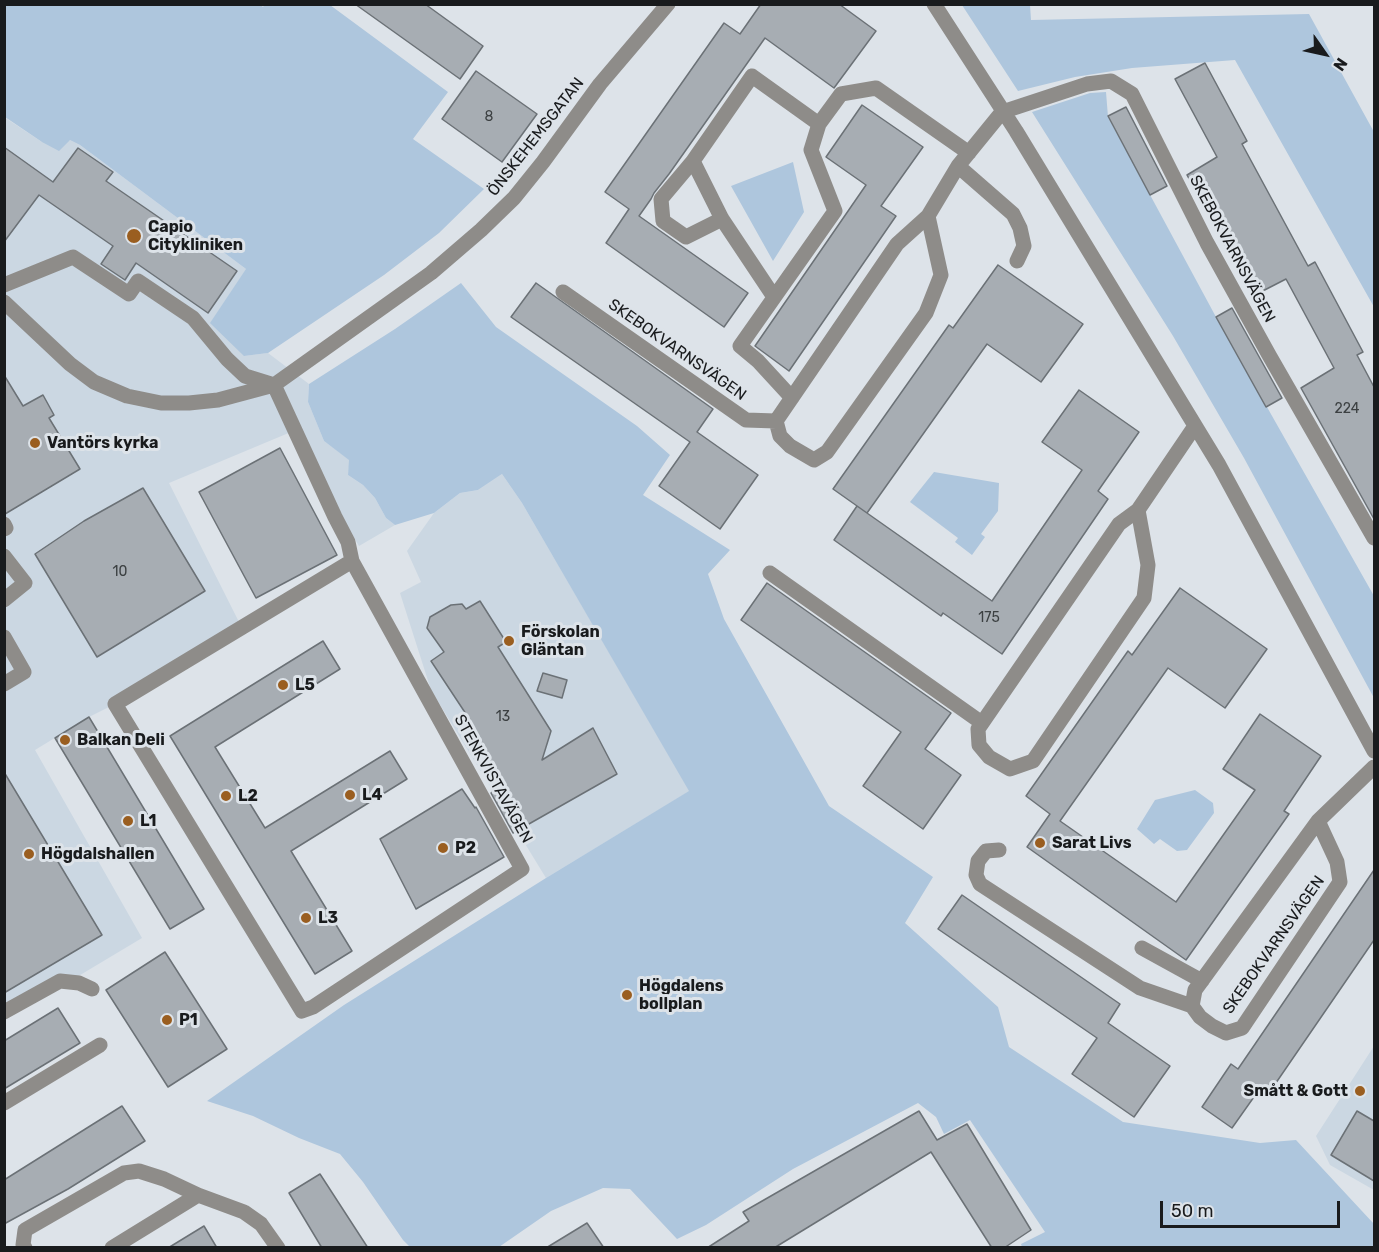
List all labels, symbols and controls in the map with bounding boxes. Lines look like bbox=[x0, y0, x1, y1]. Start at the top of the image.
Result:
north arrow bbox=[1295, 24, 1355, 84]
text: N bbox=[1329, 54, 1351, 74]
street label: ÖNSKEHEMSGATAN bbox=[484, 74, 588, 200]
house number: 8 bbox=[485, 109, 493, 125]
street label: SKEBOKVARNSVÄGEN bbox=[1185, 172, 1279, 326]
place label: Capio Citykliniken bbox=[148, 217, 243, 255]
marker: Capio Citykliniken bbox=[125, 227, 143, 245]
street label: SKEBOKVARNSVÄGEN bbox=[604, 295, 750, 405]
house number: 224 bbox=[1335, 401, 1359, 417]
place label: Vantörs kyrka bbox=[47, 433, 158, 453]
marker: Vantörs kyrka bbox=[28, 436, 42, 450]
house number: 10 bbox=[113, 564, 127, 580]
house number: 175 bbox=[978, 610, 1000, 626]
place label: Förskolan Gläntan bbox=[521, 622, 600, 660]
marker: Förskolan Gläntan bbox=[502, 634, 516, 648]
place label: L5 bbox=[295, 675, 315, 695]
marker: L5 bbox=[276, 678, 290, 692]
house number: 13 bbox=[496, 709, 510, 725]
street label: STENKVISTAVÄGEN bbox=[450, 711, 536, 847]
place label: Balkan Deli bbox=[77, 730, 165, 750]
marker: Balkan Deli bbox=[58, 733, 72, 747]
place label: L4 bbox=[362, 785, 382, 805]
place label: L2 bbox=[238, 786, 258, 806]
marker: L4 bbox=[343, 788, 357, 802]
marker: L2 bbox=[219, 789, 233, 803]
place label: L1 bbox=[140, 811, 156, 831]
marker: L1 bbox=[121, 814, 135, 828]
place label: Sarat Livs bbox=[1052, 833, 1132, 853]
marker: Sarat Livs bbox=[1033, 836, 1047, 850]
place label: P2 bbox=[455, 838, 476, 858]
marker: P2 bbox=[436, 841, 450, 855]
place label: Högdalshallen bbox=[41, 844, 155, 864]
marker: Högdalshallen bbox=[22, 847, 36, 861]
street label: SKEBOKVARNSVÄGEN bbox=[1219, 872, 1329, 1018]
place label: L3 bbox=[318, 908, 338, 928]
marker: L3 bbox=[299, 911, 313, 925]
place label: Högdalens bollplan bbox=[639, 976, 724, 1014]
marker: Högdalens bollplan bbox=[620, 988, 634, 1002]
place label: P1 bbox=[179, 1010, 198, 1030]
marker: P1 bbox=[160, 1013, 174, 1027]
place label: Smått & Gott bbox=[1244, 1081, 1348, 1101]
marker: Smått & Gott bbox=[1353, 1084, 1367, 1098]
scale bar bbox=[1163, 1189, 1343, 1227]
text: 50 m bbox=[1171, 1200, 1214, 1222]

